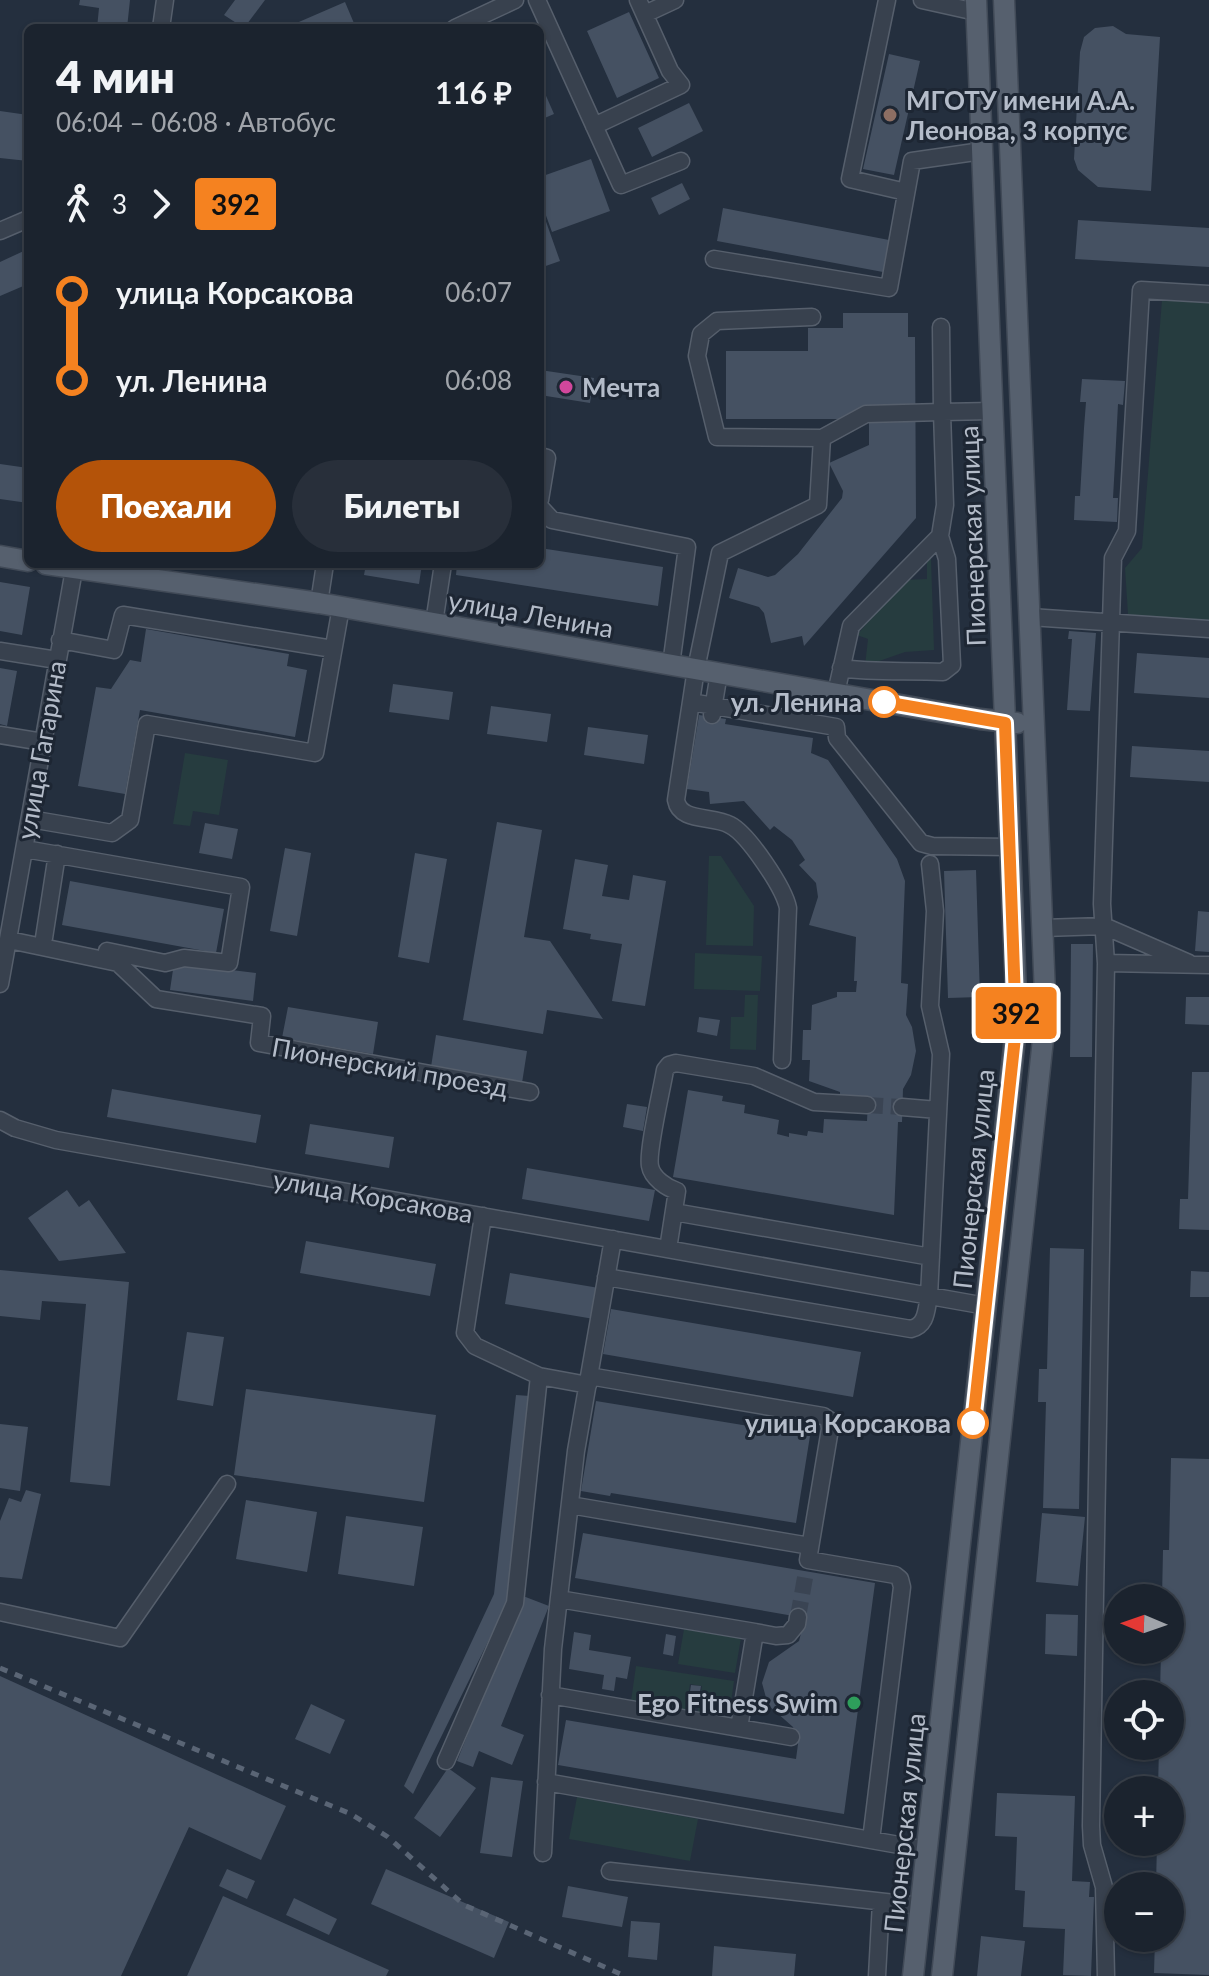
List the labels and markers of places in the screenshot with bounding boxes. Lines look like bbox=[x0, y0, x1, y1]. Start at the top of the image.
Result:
place label: МГОТУ имени А.А. Леонова, 3 корпус bbox=[905, 84, 1135, 146]
marker: МГОТУ имени А.А. Леонова, 3 корпус bbox=[881, 106, 899, 124]
place label: Мечта bbox=[582, 371, 660, 403]
marker: Мечта bbox=[557, 378, 575, 396]
place label: ул. Ленина bbox=[731, 686, 862, 718]
marker: ул. Ленина bbox=[869, 687, 899, 717]
place label: улица Корсакова bbox=[745, 1407, 951, 1439]
marker: улица Корсакова bbox=[958, 1408, 988, 1438]
place label: Ego Fitness Swim bbox=[637, 1687, 838, 1719]
marker: Ego Fitness Swim bbox=[845, 1694, 863, 1712]

